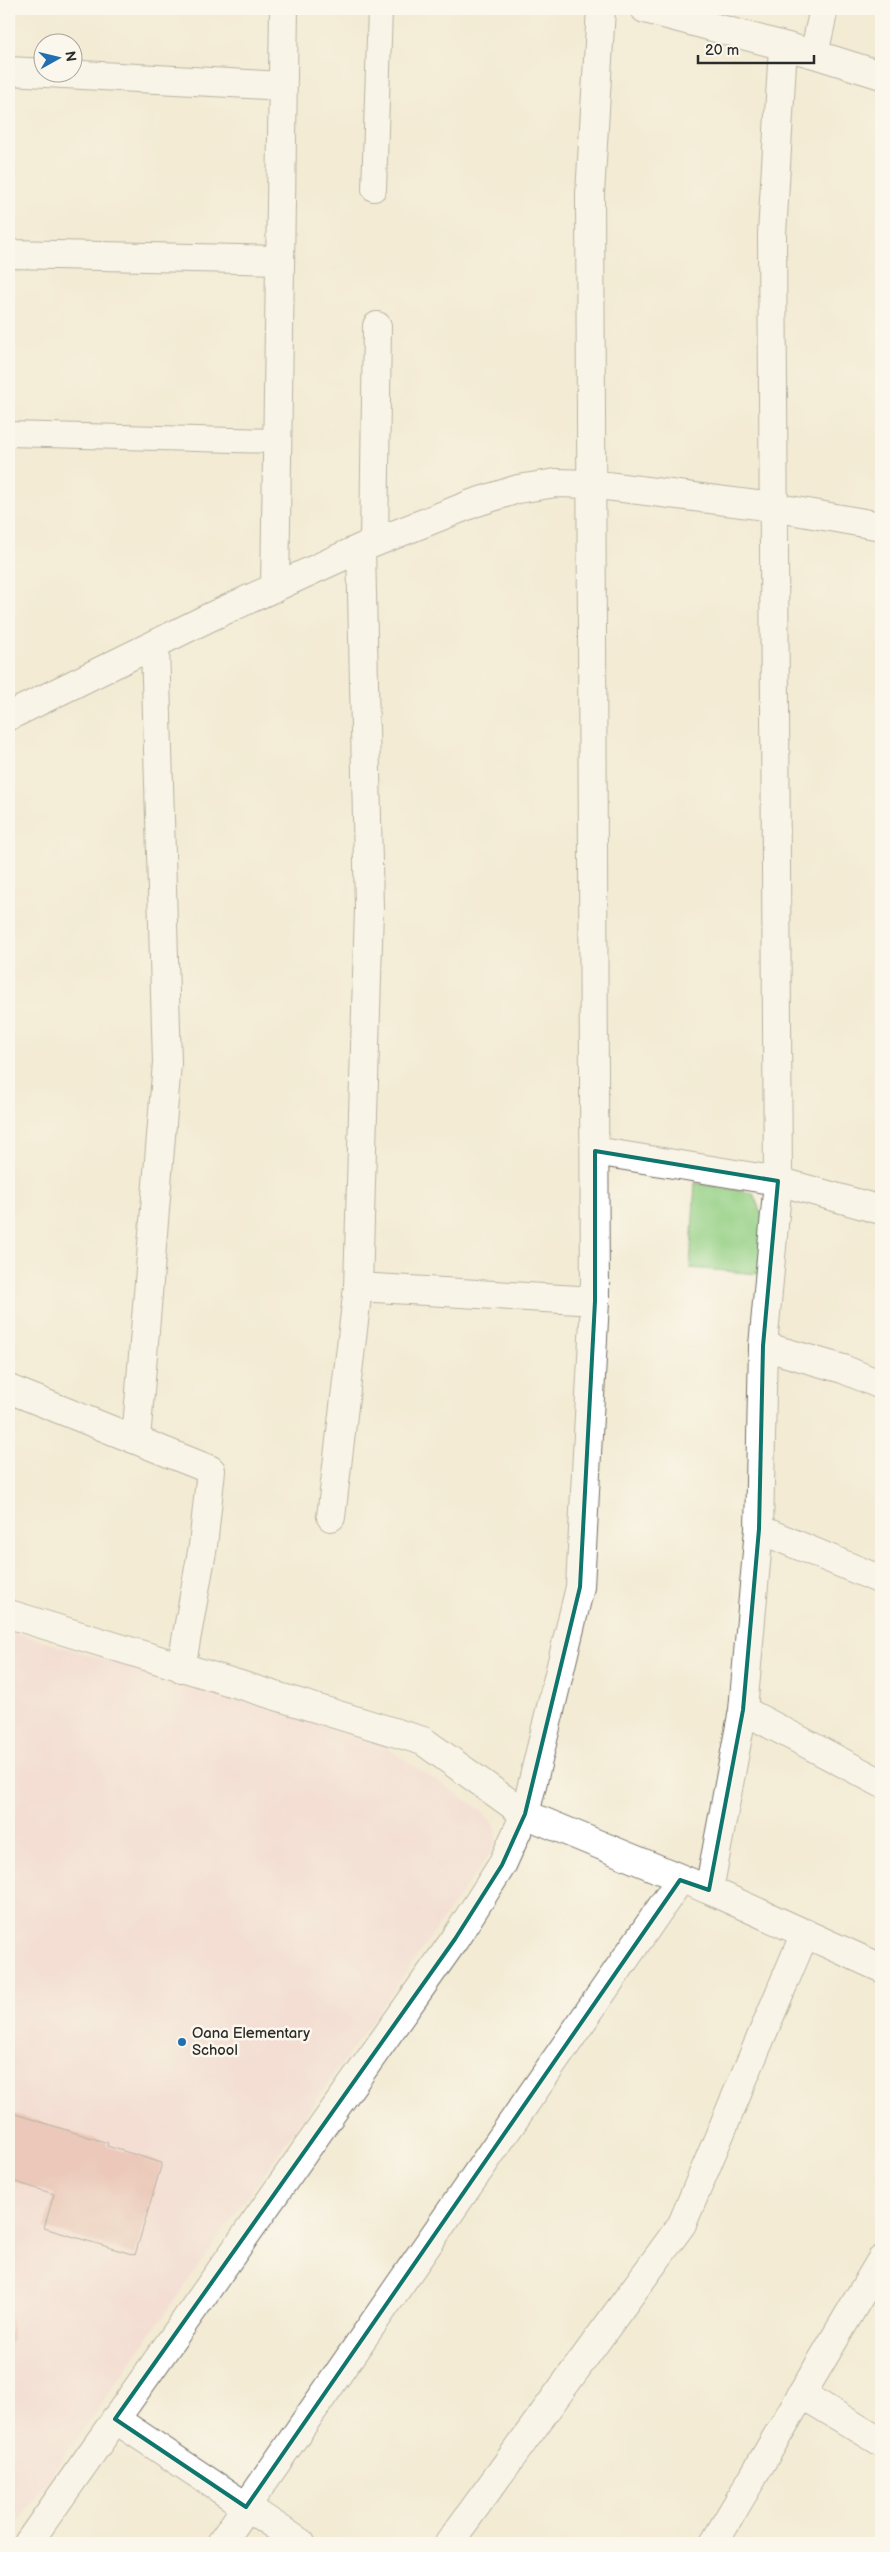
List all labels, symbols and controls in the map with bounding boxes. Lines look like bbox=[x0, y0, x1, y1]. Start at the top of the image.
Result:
north arrow bbox=[32, 32, 82, 82]
scale bar bbox=[698, 32, 814, 64]
text: 20 m bbox=[705, 41, 739, 60]
text: N bbox=[61, 50, 80, 63]
place label: Oana Elementary School bbox=[192, 2024, 310, 2060]
marker: Oana Elementary School bbox=[176, 2036, 188, 2048]

